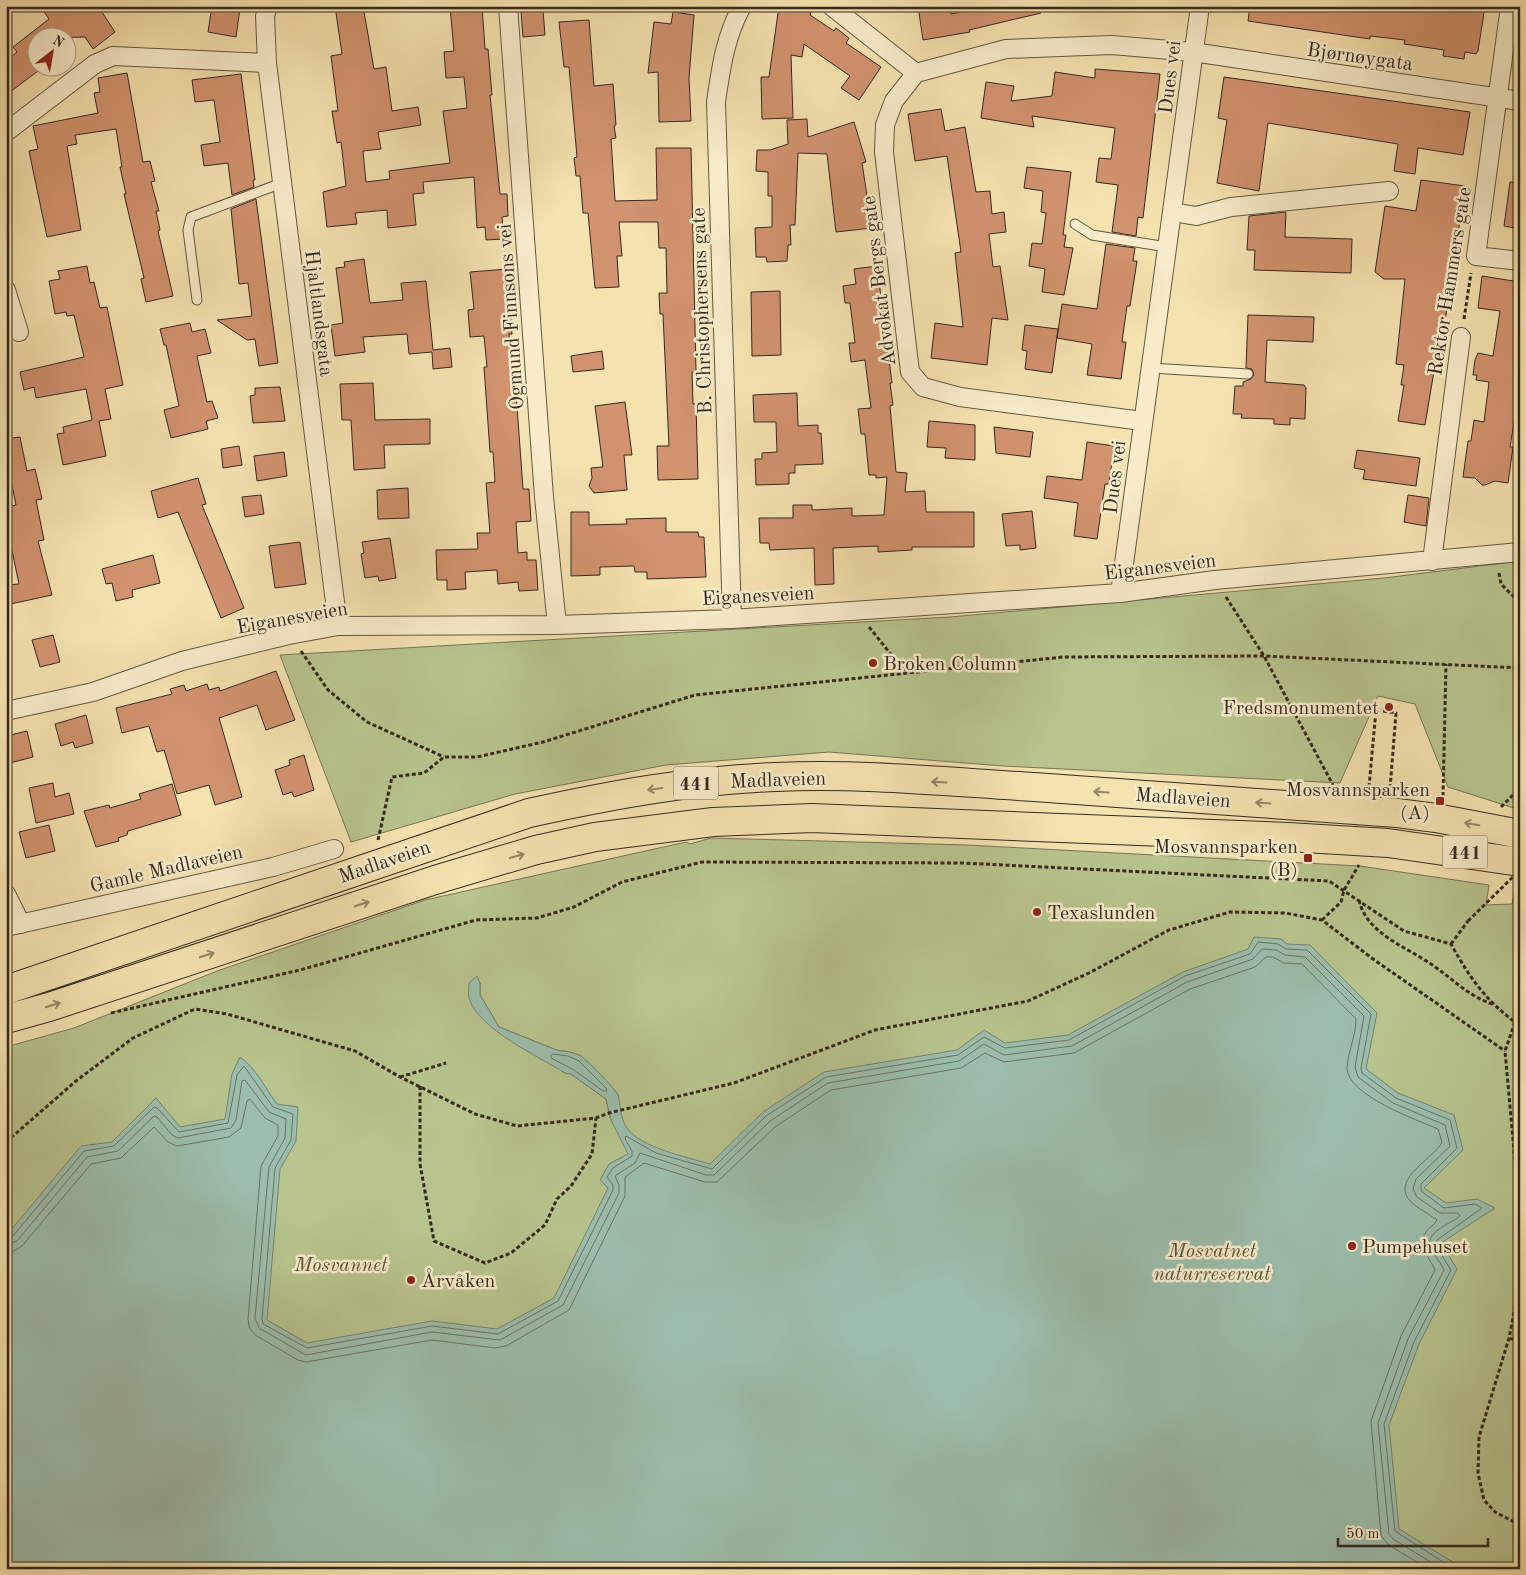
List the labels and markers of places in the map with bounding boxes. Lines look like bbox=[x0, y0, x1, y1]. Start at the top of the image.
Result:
place label: Broken Column bbox=[883, 655, 1017, 675]
marker: Broken Column bbox=[867, 657, 879, 669]
place label: Fredsmonumentet bbox=[1223, 699, 1379, 719]
marker: Fredsmonumentet bbox=[1383, 701, 1395, 713]
place label: Mosvannsparken (A) bbox=[1286, 781, 1430, 824]
marker: Mosvannsparken (A) bbox=[1434, 795, 1446, 807]
place label: Mosvannsparken (B) bbox=[1154, 838, 1298, 881]
marker: Mosvannsparken (B) bbox=[1302, 852, 1314, 864]
place label: Texaslunden bbox=[1047, 904, 1156, 924]
marker: Texaslunden bbox=[1031, 906, 1043, 918]
place label: Pumpehuset bbox=[1362, 1238, 1468, 1258]
marker: Pumpehuset bbox=[1346, 1240, 1358, 1252]
place label: Årvåken bbox=[421, 1268, 496, 1292]
marker: Årvåken bbox=[405, 1274, 417, 1286]

